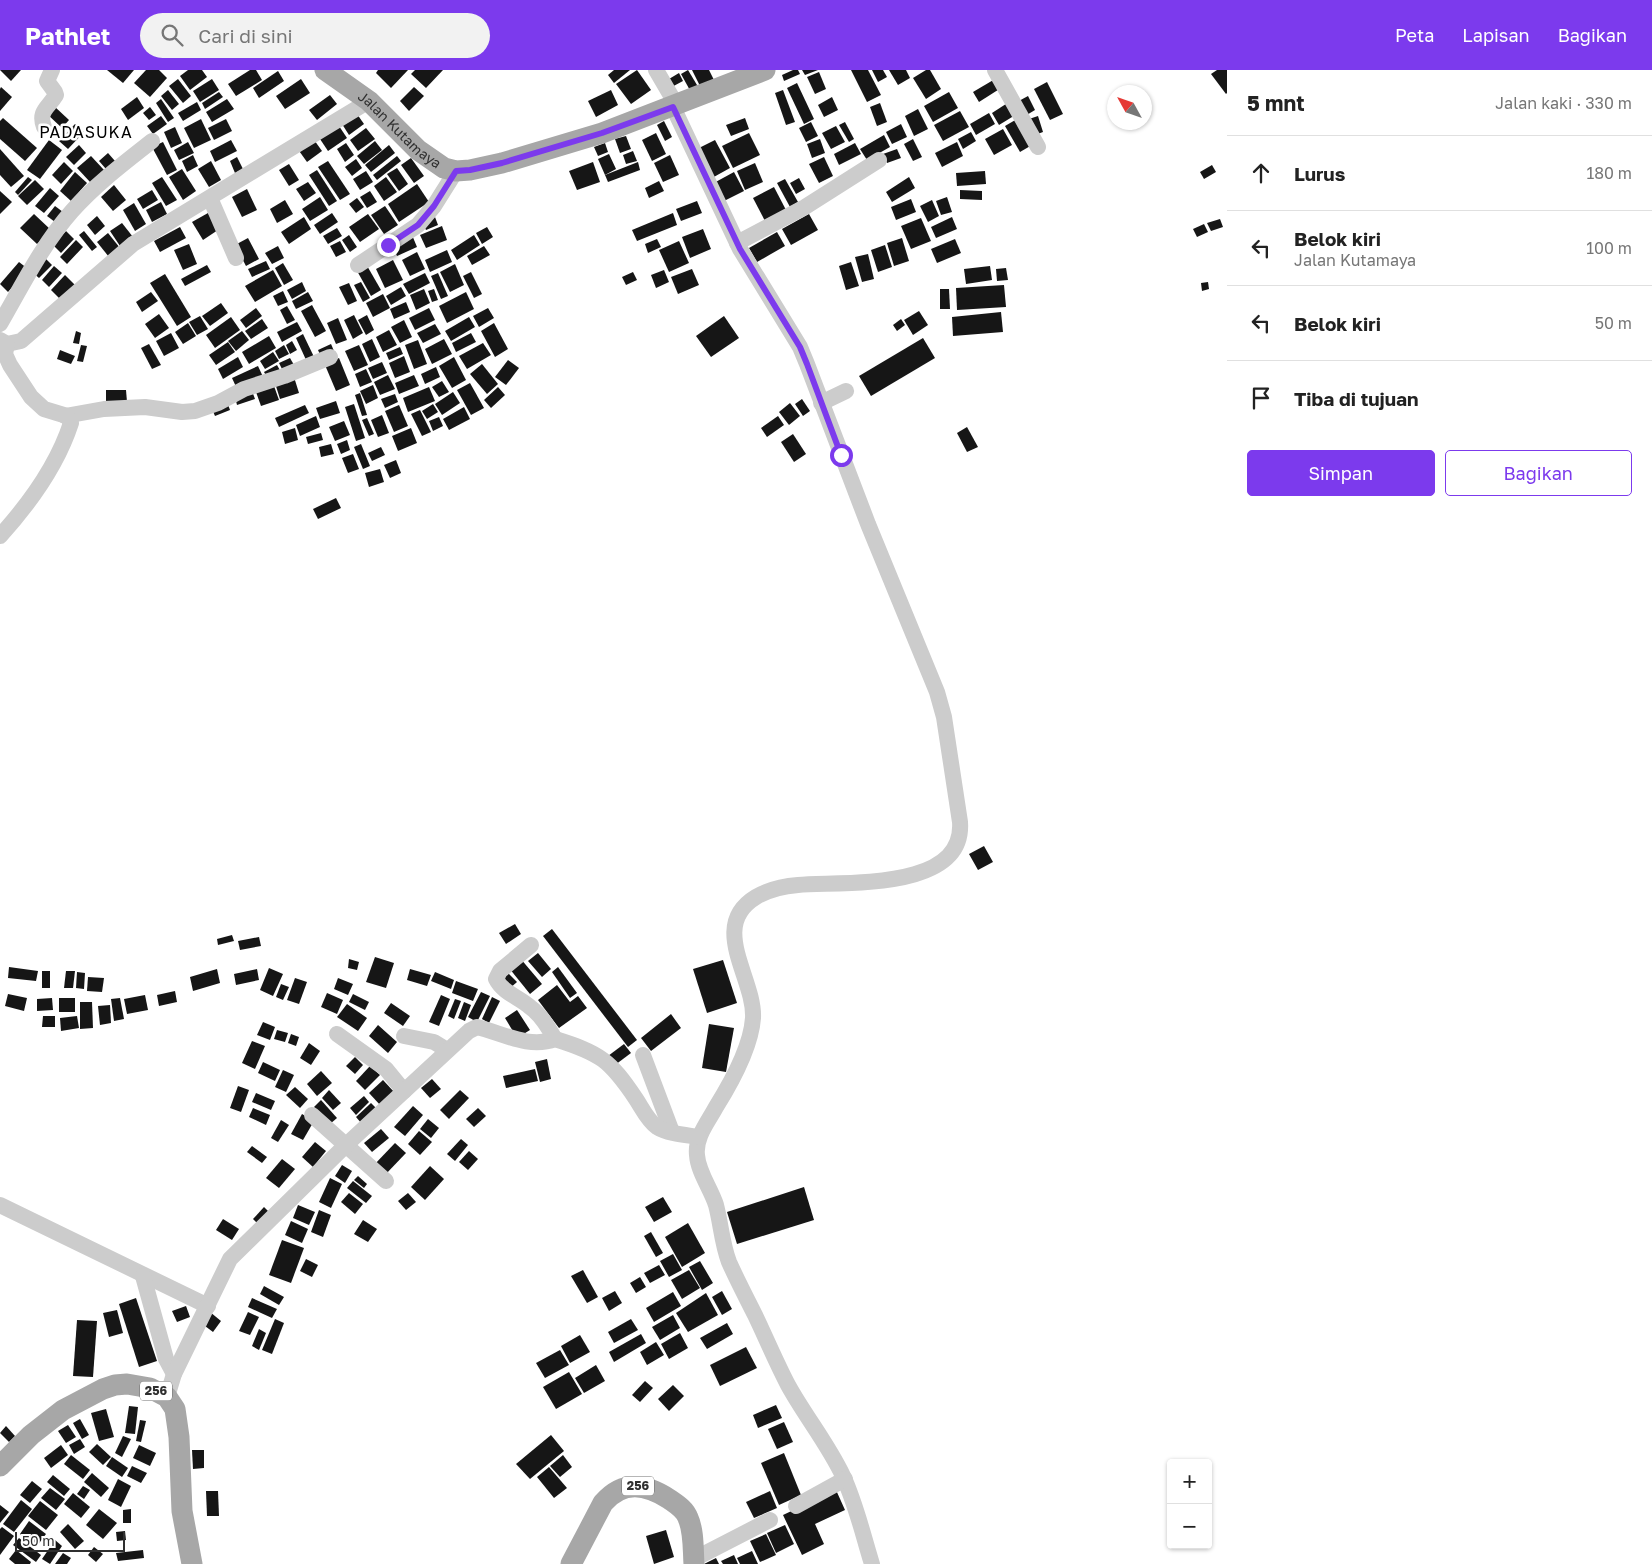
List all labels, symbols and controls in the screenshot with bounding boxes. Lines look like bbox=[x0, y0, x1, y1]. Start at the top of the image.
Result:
search box bbox=[140, 13, 490, 58]
text: Pathlet bbox=[25, 21, 110, 50]
icon: search bbox=[158, 21, 186, 49]
text: Cari di sini bbox=[198, 24, 293, 47]
text: Peta bbox=[1395, 24, 1434, 46]
text: Lapisan bbox=[1462, 24, 1530, 46]
text: Bagikan bbox=[1558, 24, 1627, 46]
north arrow bbox=[1107, 85, 1152, 130]
street label: Jalan Kutamaya bbox=[355, 87, 445, 172]
text: 5 mnt bbox=[1247, 90, 1305, 116]
text: Jalan kaki · 330 m bbox=[1495, 93, 1632, 113]
district label: PADASUKA bbox=[39, 122, 133, 142]
icon: ahead bbox=[1247, 159, 1275, 187]
text: Lurus bbox=[1294, 162, 1345, 185]
text: 180 m bbox=[1586, 163, 1632, 183]
text: Belok kiri bbox=[1294, 227, 1381, 250]
route end bbox=[377, 234, 400, 257]
icon: left bbox=[1247, 234, 1275, 262]
text: 100 m bbox=[1586, 238, 1632, 258]
text: Jalan Kutamaya bbox=[1294, 250, 1416, 270]
icon: left bbox=[1247, 309, 1275, 337]
text: Belok kiri bbox=[1294, 312, 1381, 335]
text: 50 m bbox=[1595, 313, 1632, 333]
icon: arrive bbox=[1247, 384, 1275, 412]
text: Tiba di tujuan bbox=[1294, 387, 1419, 410]
route start bbox=[830, 444, 853, 467]
button: Simpan bbox=[1247, 450, 1435, 496]
button: Bagikan bbox=[1445, 450, 1632, 496]
road number: 256 bbox=[140, 1382, 172, 1400]
map controls bbox=[1167, 1459, 1212, 1549]
button: + bbox=[1167, 1459, 1212, 1504]
road number: 256 bbox=[622, 1476, 654, 1495]
button: − bbox=[1167, 1504, 1212, 1549]
scale bar bbox=[15, 1529, 125, 1552]
text: 50 m bbox=[22, 1532, 55, 1549]

